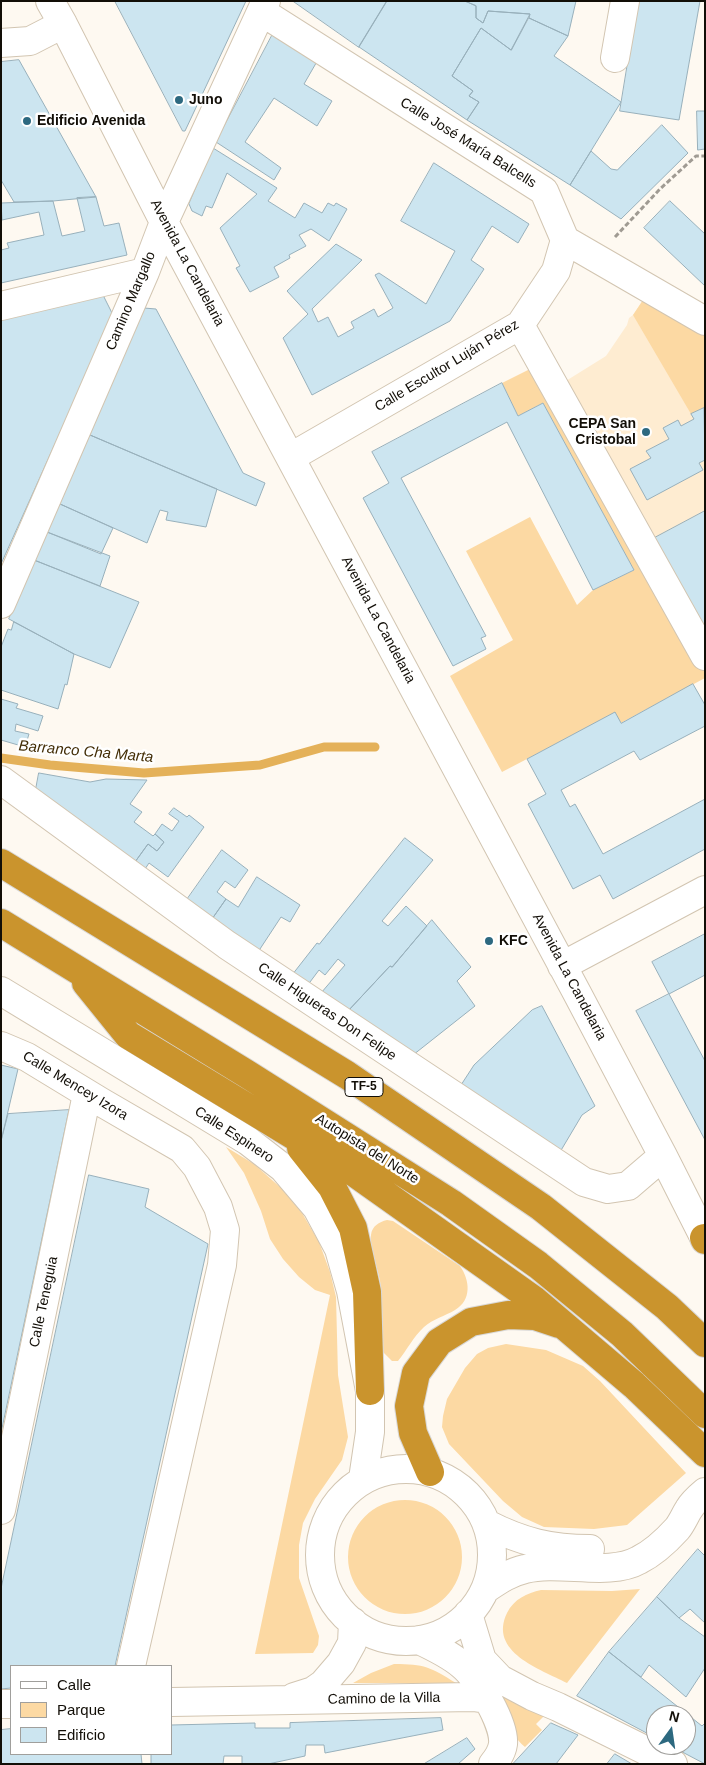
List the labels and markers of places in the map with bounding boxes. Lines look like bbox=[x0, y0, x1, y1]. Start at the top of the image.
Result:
place label: Juno bbox=[189, 92, 222, 108]
marker: Juno bbox=[173, 94, 185, 106]
place label: Edificio Avenida bbox=[37, 113, 145, 129]
marker: Edificio Avenida bbox=[21, 115, 33, 127]
place label: CEPA San Cristobal bbox=[569, 416, 636, 448]
marker: CEPA San Cristobal bbox=[640, 426, 652, 438]
place label: KFC bbox=[499, 933, 528, 949]
marker: KFC bbox=[483, 935, 495, 947]

